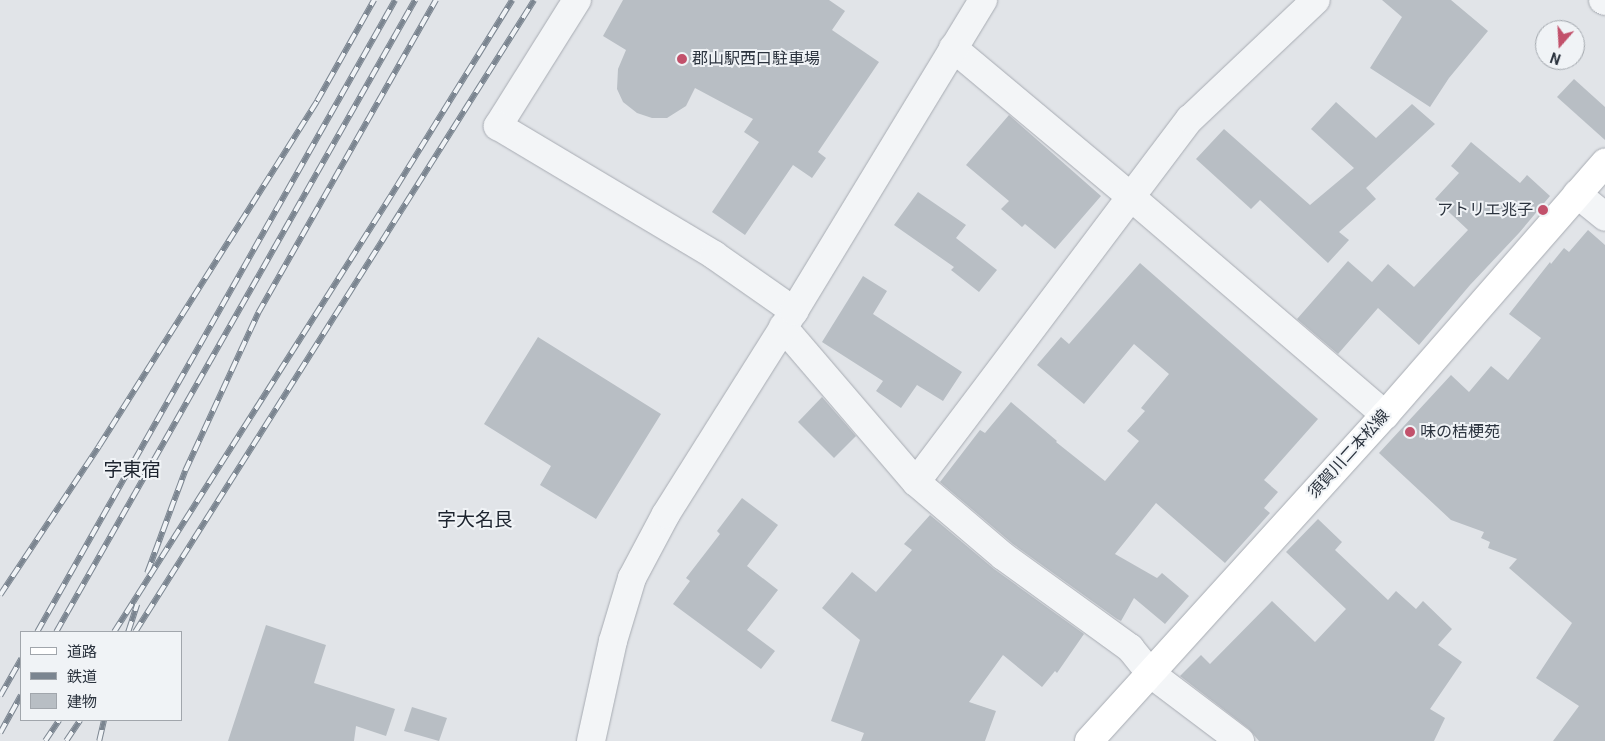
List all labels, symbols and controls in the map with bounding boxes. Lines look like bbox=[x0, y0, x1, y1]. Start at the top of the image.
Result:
north arrow bbox=[1535, 20, 1585, 70]
place label: 郡山駅西口駐車場 bbox=[692, 49, 820, 69]
text: N bbox=[1548, 49, 1563, 67]
marker: 郡山駅西口駐車場 bbox=[676, 53, 688, 65]
place label: アトリエ兆子 bbox=[1437, 200, 1533, 220]
marker: アトリエ兆子 bbox=[1537, 204, 1549, 216]
street label: 須賀川二本松線 bbox=[1304, 406, 1394, 502]
place label: 味の桔梗苑 bbox=[1420, 422, 1500, 442]
marker: 味の桔梗苑 bbox=[1404, 426, 1416, 438]
district label: 字東宿 bbox=[104, 459, 160, 481]
district label: 字大名艮 bbox=[437, 509, 513, 531]
legend bbox=[20, 631, 182, 721]
text: 道路 bbox=[67, 643, 97, 661]
text: 鉄道 bbox=[67, 668, 97, 686]
text: 建物 bbox=[67, 693, 97, 711]

